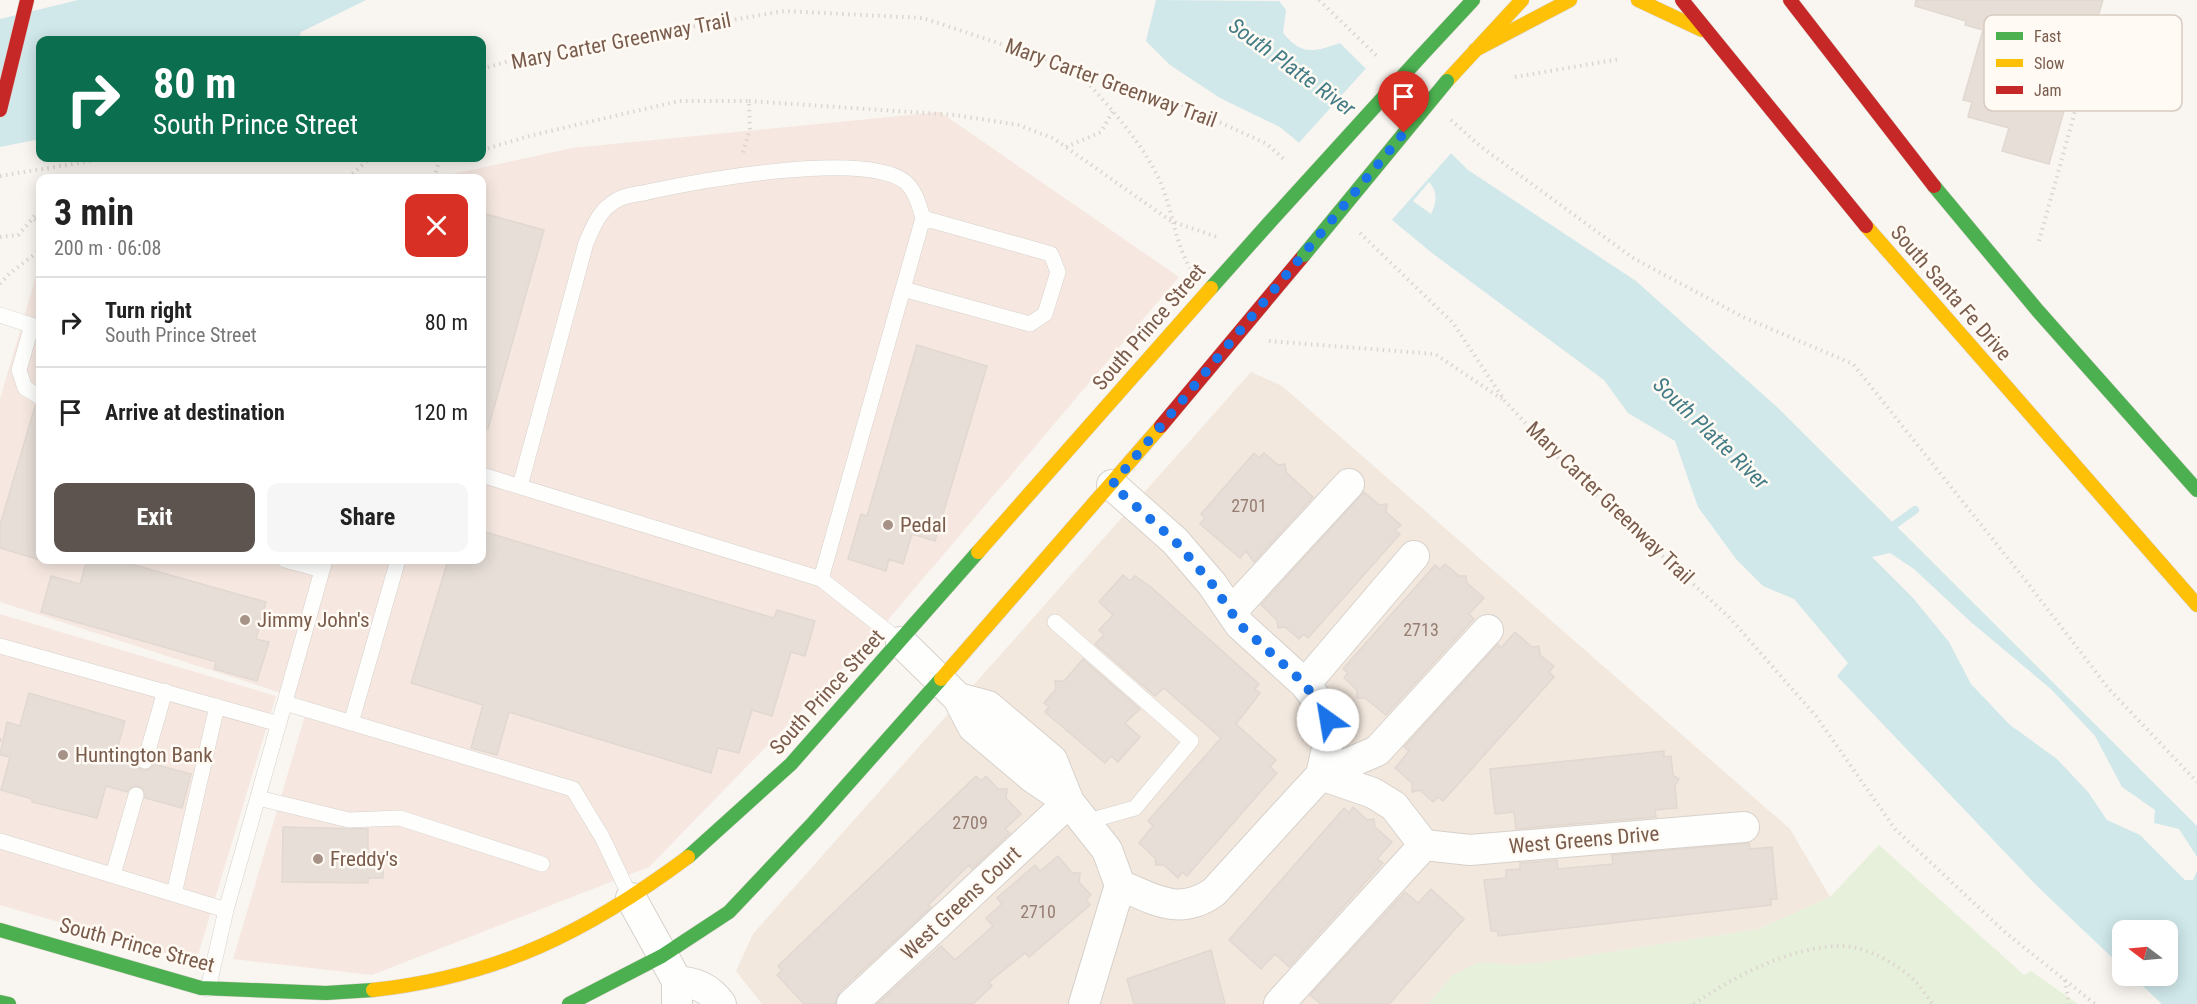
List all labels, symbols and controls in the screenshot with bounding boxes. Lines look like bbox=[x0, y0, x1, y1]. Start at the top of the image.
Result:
street label: Mary Carter Greenway Trail bbox=[509, 8, 733, 74]
water label: South Platte River bbox=[1224, 13, 1360, 121]
legend bbox=[1984, 15, 2182, 111]
text: Fast bbox=[2034, 27, 2061, 46]
street label: Mary Carter Greenway Trail bbox=[1002, 34, 1220, 132]
text: Slow bbox=[2034, 54, 2064, 73]
text: 80 m bbox=[153, 59, 236, 108]
icon: right bbox=[54, 60, 132, 138]
pin bbox=[1378, 71, 1429, 133]
icon: arrive bbox=[1387, 80, 1420, 113]
text: Jam bbox=[2034, 81, 2061, 100]
text: South Prince Street bbox=[153, 109, 358, 141]
text: 3 min bbox=[54, 192, 134, 234]
button: close bbox=[405, 194, 468, 257]
street label: South Santa Fe Drive bbox=[1886, 220, 2016, 366]
text: 200 m · 06:08 bbox=[54, 236, 161, 260]
street label: South Prince Street bbox=[1088, 259, 1210, 395]
text: Turn right bbox=[105, 298, 192, 323]
icon: right bbox=[54, 306, 87, 339]
text: 80 m bbox=[425, 310, 468, 335]
text: South Prince Street bbox=[105, 323, 257, 347]
water label: South Platte River bbox=[1648, 372, 1774, 494]
icon: arrive bbox=[54, 396, 87, 429]
text: Arrive at destination bbox=[105, 400, 285, 425]
text: 120 m bbox=[414, 400, 468, 425]
street label: Mary Carter Greenway Trail bbox=[1521, 417, 1699, 589]
button: Exit bbox=[54, 483, 255, 552]
button: Share bbox=[267, 483, 468, 552]
house number: 2701 bbox=[1231, 495, 1267, 516]
place label: Pedal bbox=[900, 513, 947, 537]
marker: Pedal bbox=[881, 518, 895, 532]
place label: Jimmy John's bbox=[257, 608, 370, 632]
marker: Jimmy John's bbox=[238, 613, 252, 627]
house number: 2713 bbox=[1403, 619, 1439, 640]
street label: South Prince Street bbox=[765, 625, 889, 759]
position arrow bbox=[1296, 688, 1360, 752]
place label: Huntington Bank bbox=[75, 743, 213, 767]
marker: Huntington Bank bbox=[56, 748, 70, 762]
house number: 2709 bbox=[952, 812, 988, 833]
street label: West Greens Drive bbox=[1508, 821, 1660, 859]
street label: West Greens Court bbox=[896, 841, 1026, 965]
place label: Freddy's bbox=[330, 847, 398, 871]
marker: Freddy's bbox=[311, 852, 325, 866]
house number: 2710 bbox=[1020, 901, 1056, 922]
street label: South Prince Street bbox=[57, 913, 217, 977]
north arrow bbox=[2112, 920, 2178, 986]
map controls bbox=[2112, 920, 2178, 986]

